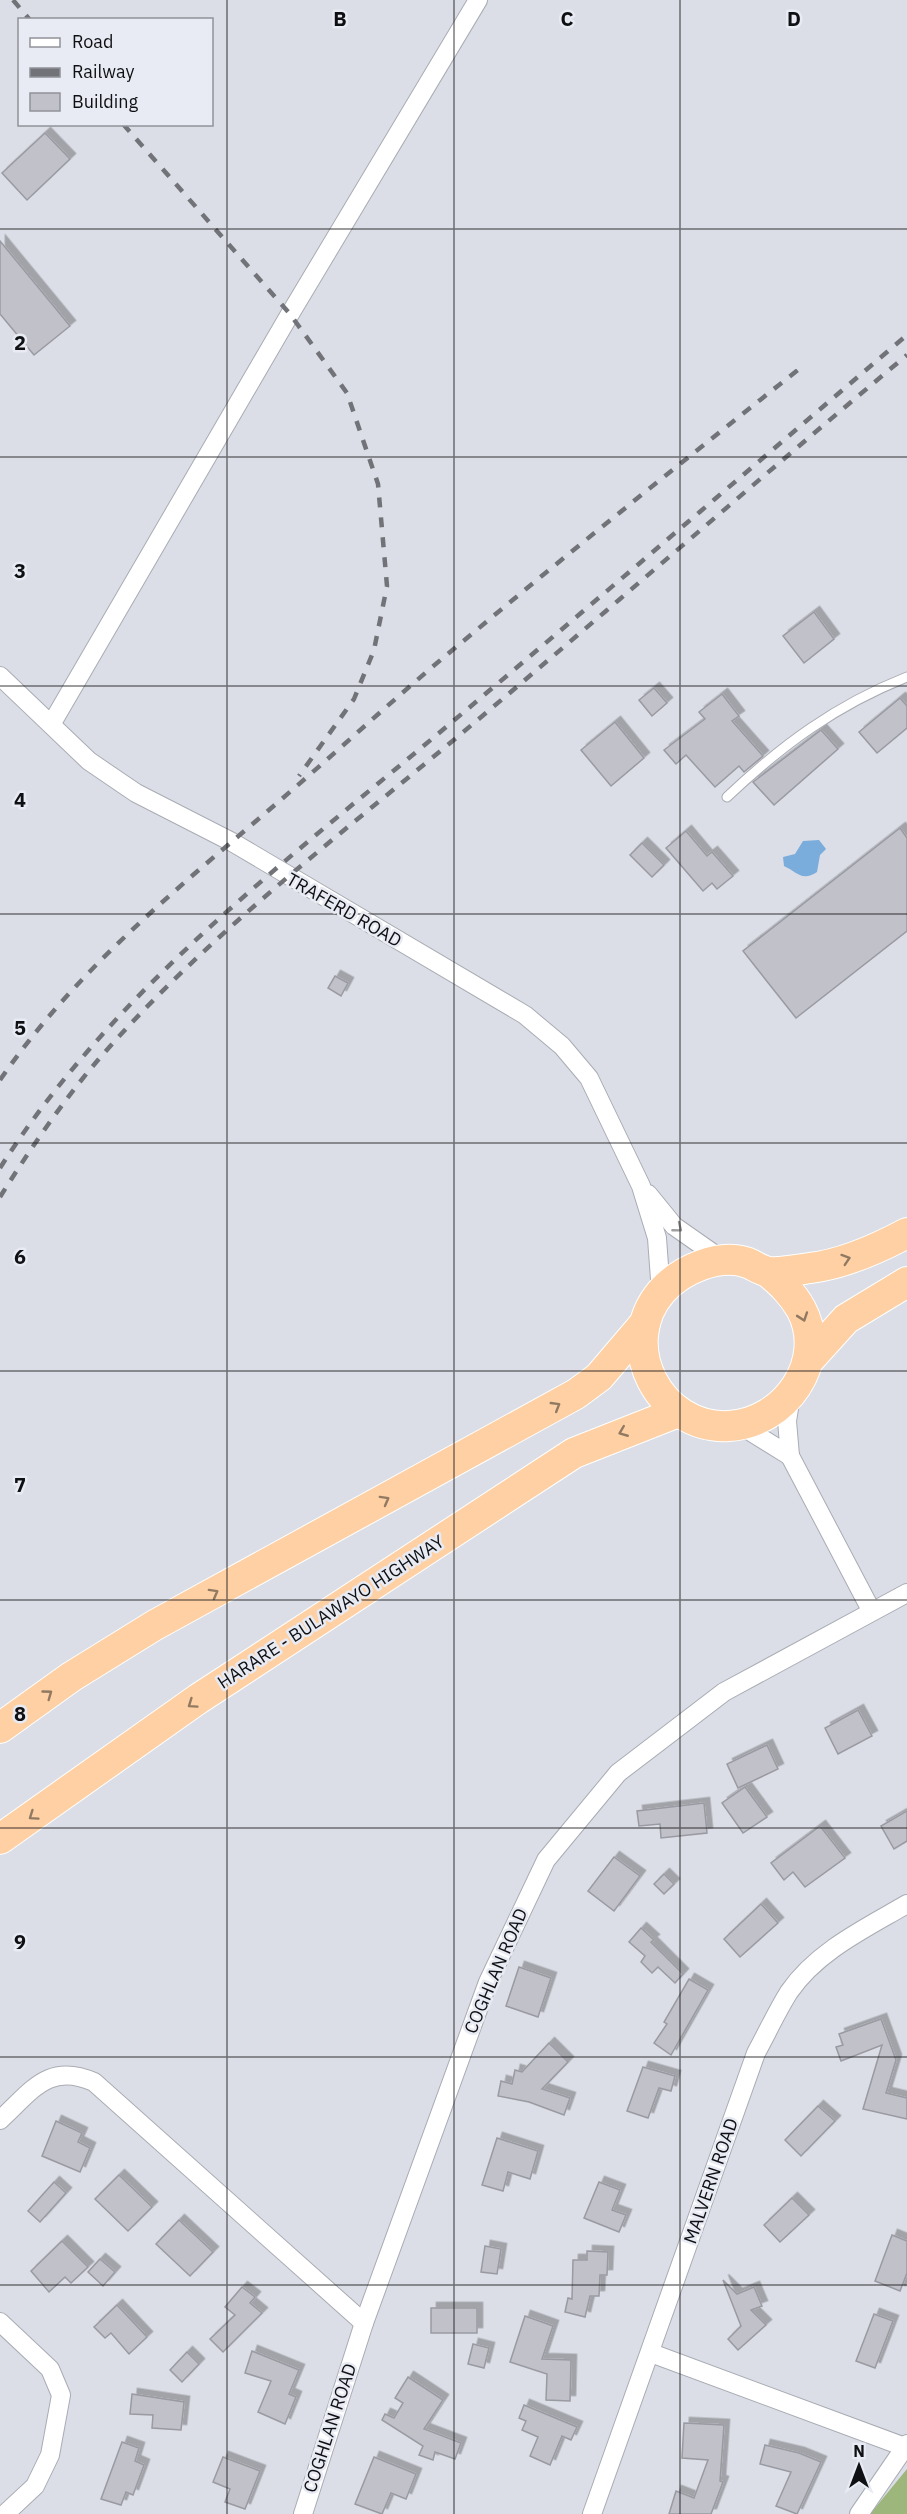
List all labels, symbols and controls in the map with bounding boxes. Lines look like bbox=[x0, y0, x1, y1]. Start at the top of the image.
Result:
text: B bbox=[333, 5, 347, 32]
text: C bbox=[560, 5, 574, 32]
text: D bbox=[787, 5, 801, 32]
legend bbox=[18, 18, 213, 126]
text: Road bbox=[72, 30, 113, 53]
text: Railway bbox=[72, 60, 134, 83]
text: Building bbox=[72, 90, 139, 113]
text: 2 bbox=[14, 329, 26, 356]
text: 3 bbox=[14, 557, 26, 584]
text: 4 bbox=[14, 786, 26, 813]
street label: TRAFERD ROAD bbox=[283, 867, 406, 952]
text: 5 bbox=[14, 1014, 26, 1041]
one-way arrow bbox=[672, 1221, 683, 1232]
text: 6 bbox=[14, 1243, 26, 1270]
one-way arrow bbox=[840, 1254, 851, 1267]
one-way arrow bbox=[796, 1311, 809, 1322]
one-way arrow bbox=[550, 1402, 560, 1413]
one-way arrow bbox=[618, 1425, 629, 1437]
text: 7 bbox=[14, 1471, 26, 1498]
one-way arrow bbox=[379, 1496, 390, 1507]
street label: HARARE - BULAWAYO HIGHWAY bbox=[213, 1529, 449, 1694]
one-way arrow bbox=[208, 1589, 218, 1600]
one-way arrow bbox=[41, 1690, 52, 1701]
one-way arrow bbox=[188, 1697, 199, 1708]
text: 8 bbox=[14, 1700, 26, 1727]
one-way arrow bbox=[28, 1809, 39, 1820]
street label: COGHLAN ROAD bbox=[459, 1905, 532, 2037]
text: 9 bbox=[14, 1928, 26, 1955]
street label: MALVERN ROAD bbox=[678, 2115, 743, 2247]
street label: COGHLAN ROAD bbox=[298, 2360, 361, 2495]
north arrow bbox=[829, 2436, 889, 2496]
text: N bbox=[853, 2441, 865, 2461]

